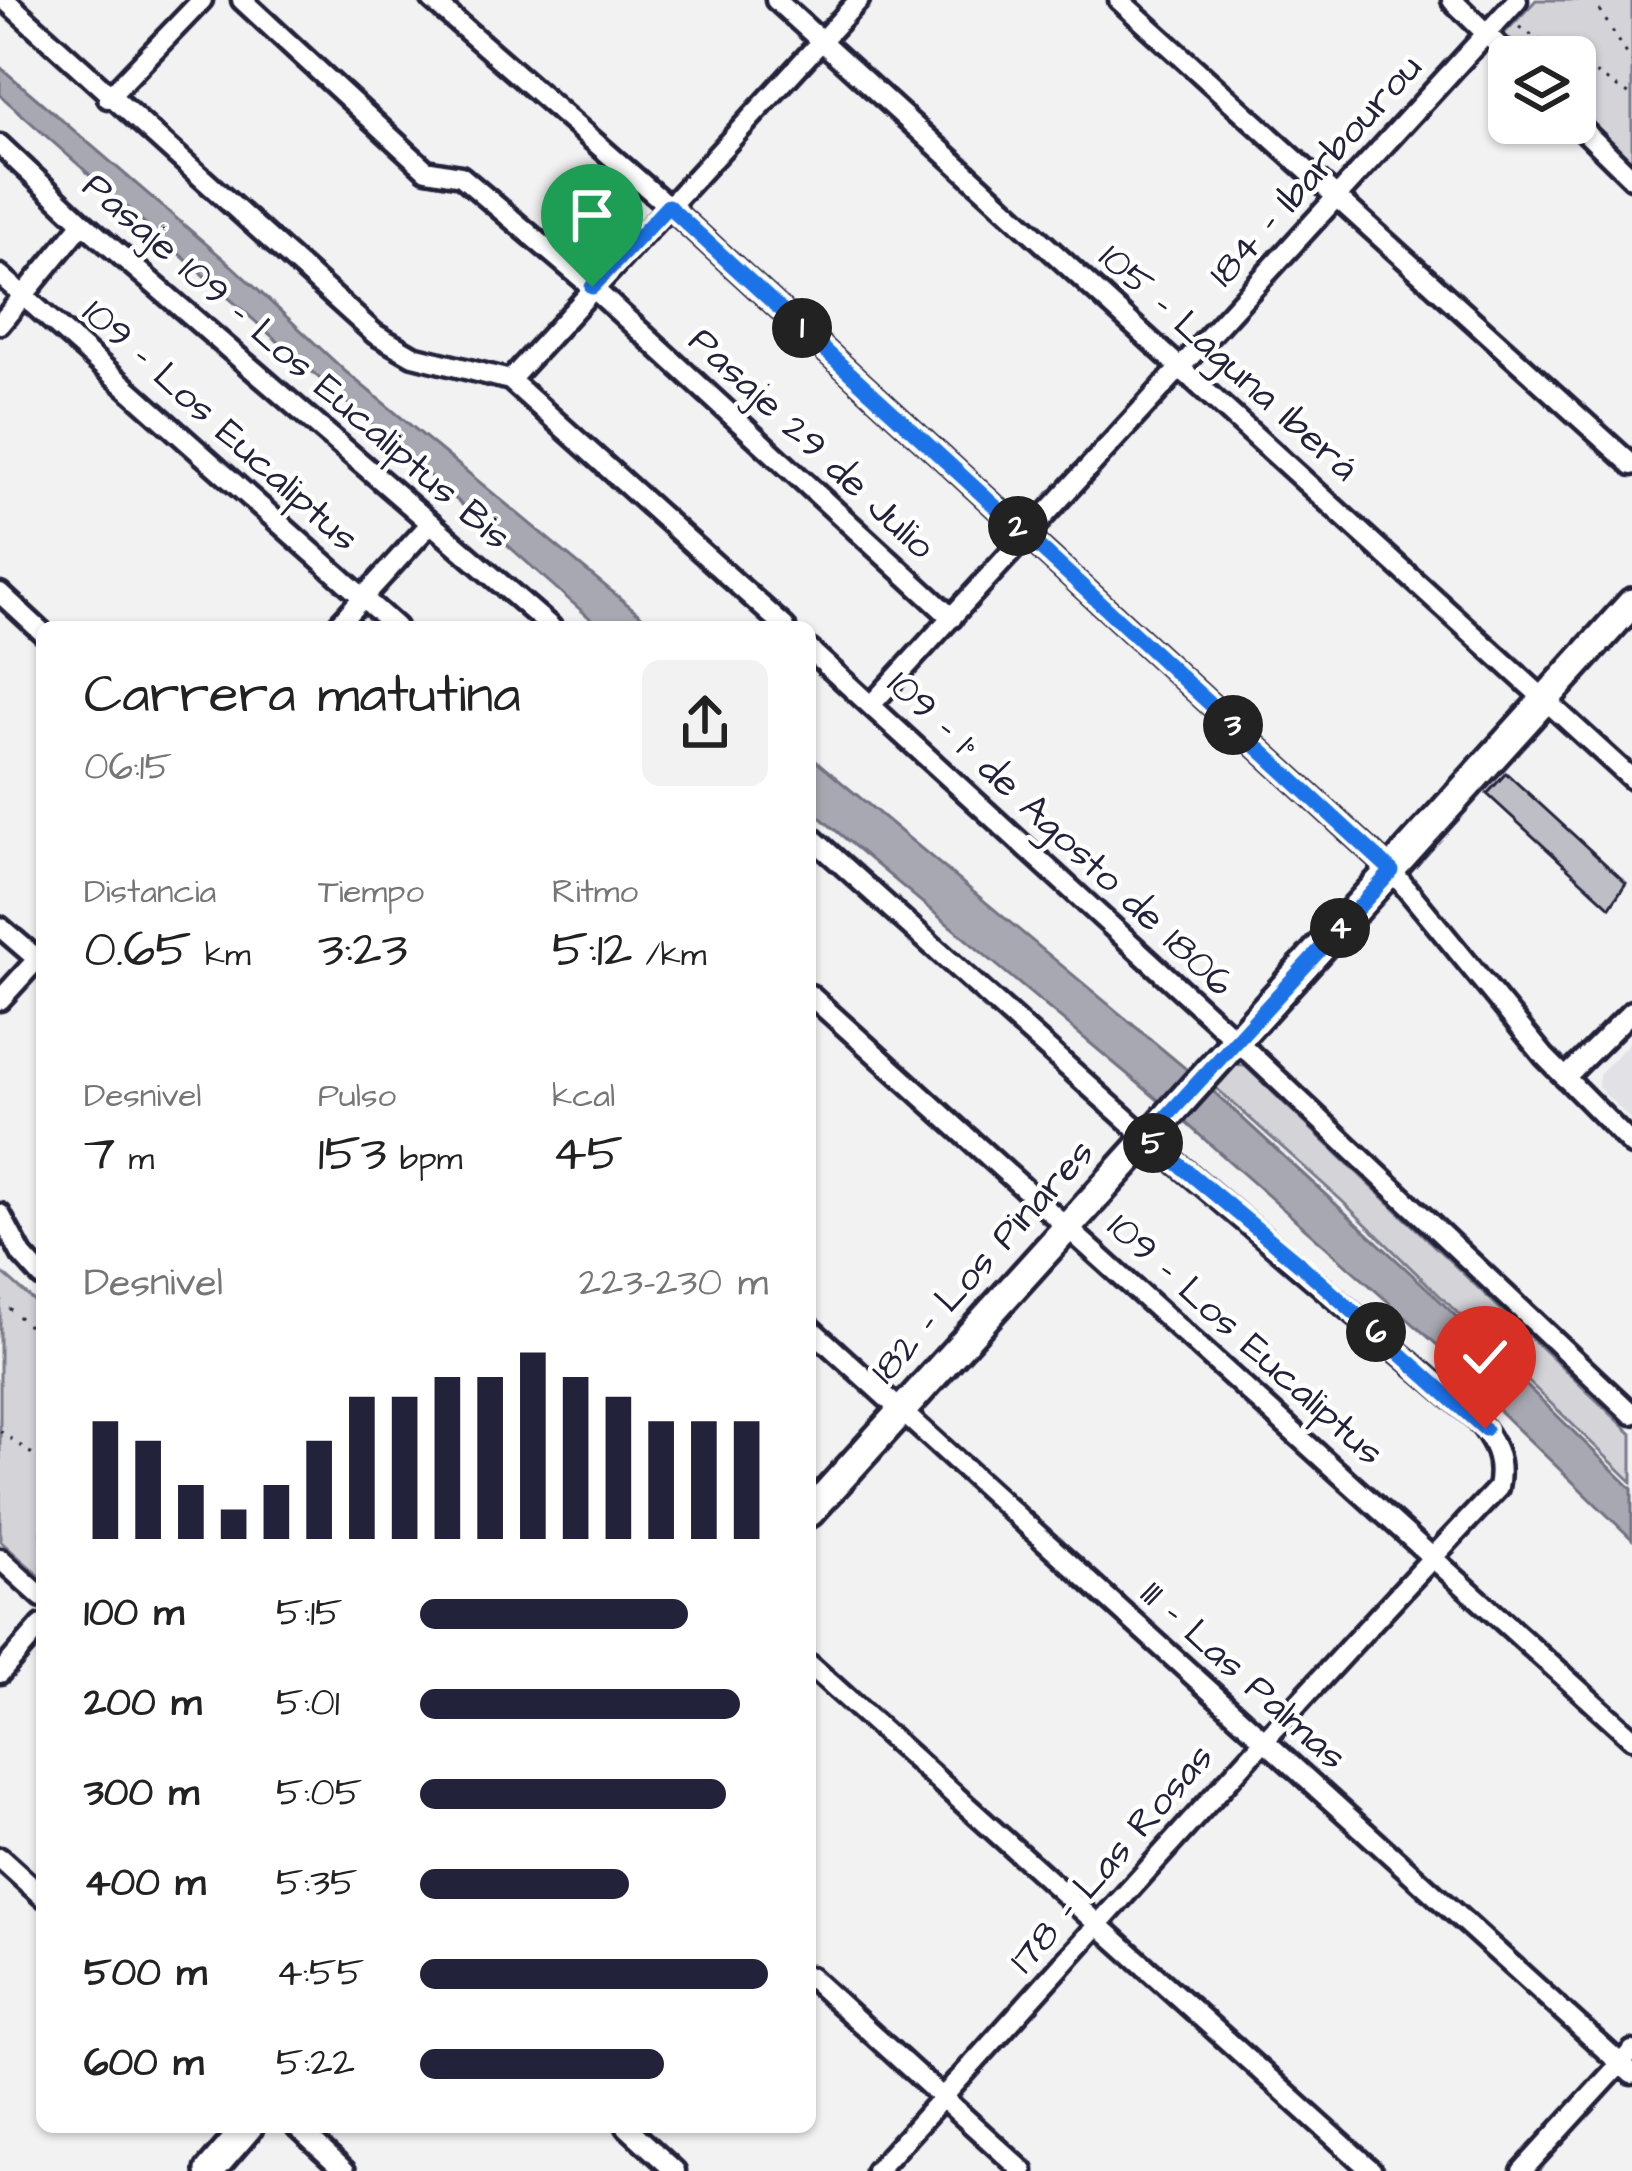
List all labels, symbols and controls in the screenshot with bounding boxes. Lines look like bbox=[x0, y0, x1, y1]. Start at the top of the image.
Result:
map controls bbox=[1488, 36, 1596, 144]
button: layers bbox=[1488, 36, 1596, 144]
street label: 184 - Ibarbourou bbox=[1197, 43, 1435, 299]
street label: Pasaje 109 - Los Eucaliptus Bis bbox=[72, 163, 520, 561]
pin bbox=[541, 164, 643, 287]
icon: arrive bbox=[559, 182, 625, 248]
street label: 105 - Laguna Iberá bbox=[1086, 232, 1370, 494]
street label: 109 - Los Eucaliptus bbox=[72, 290, 368, 562]
pin: 1 bbox=[772, 298, 832, 358]
text: 1 bbox=[800, 305, 804, 351]
street label: Pasaje 29 de Julio bbox=[676, 315, 946, 573]
pin: 2 bbox=[988, 496, 1048, 556]
text: 2 bbox=[1009, 503, 1027, 549]
text: Carrera matutina bbox=[84, 658, 521, 733]
street label: 109 - 1° de Agosto de 1806 bbox=[874, 658, 1246, 1010]
button: share bbox=[642, 660, 768, 786]
pin: 3 bbox=[1203, 695, 1263, 755]
text: 3 bbox=[1225, 702, 1241, 748]
text: 06:15 bbox=[84, 741, 172, 795]
text: Distancia bbox=[84, 869, 216, 915]
text: Tiempo bbox=[318, 869, 424, 915]
text: Ritmo bbox=[552, 869, 638, 915]
pin: 4 bbox=[1310, 898, 1370, 958]
text: 4 bbox=[1329, 905, 1351, 951]
text: 0.65 bbox=[84, 915, 191, 986]
text: 3:23 bbox=[318, 915, 408, 986]
text: 5:12 bbox=[552, 915, 632, 986]
text: km bbox=[191, 932, 251, 978]
text: /km bbox=[632, 932, 707, 978]
text: Desnivel bbox=[84, 1073, 201, 1119]
text: Pulso bbox=[318, 1073, 396, 1119]
text: kcal bbox=[552, 1073, 615, 1119]
pin: 5 bbox=[1123, 1113, 1183, 1173]
text: 7 bbox=[84, 1119, 115, 1190]
text: 153 bbox=[318, 1119, 387, 1190]
text: 45 bbox=[552, 1119, 623, 1190]
text: 5 bbox=[1141, 1120, 1165, 1166]
street label: 182 - Los Pinares bbox=[858, 1128, 1108, 1396]
text: m bbox=[115, 1136, 154, 1182]
text: bpm bbox=[387, 1136, 462, 1182]
street label: 109 - Los Eucaliptus bbox=[1095, 1201, 1395, 1479]
text: Desnivel bbox=[84, 1257, 223, 1311]
text: 223–230 m bbox=[579, 1257, 768, 1311]
pin: 6 bbox=[1346, 1302, 1406, 1362]
pin bbox=[1434, 1306, 1536, 1429]
text: 6 bbox=[1366, 1309, 1386, 1355]
icon: check bbox=[1452, 1324, 1518, 1390]
street label: 111 - Las Palmas bbox=[1128, 1569, 1358, 1783]
text: 100 m bbox=[84, 1587, 184, 1641]
text: 5:15 bbox=[276, 1587, 343, 1641]
text: 200 m bbox=[84, 1677, 202, 1731]
text: 5:01 bbox=[276, 1677, 340, 1731]
street label: 178 - Las Rosas bbox=[997, 1732, 1227, 1986]
text: 300 m bbox=[84, 1767, 199, 1821]
text: 5:05 bbox=[276, 1767, 362, 1821]
text: 400 m bbox=[84, 1857, 206, 1911]
text: 5:35 bbox=[276, 1857, 358, 1911]
text: 500 m bbox=[84, 1947, 207, 2001]
text: 4:55 bbox=[276, 1947, 364, 2001]
text: 600 m bbox=[84, 2037, 204, 2091]
text: 5:22 bbox=[276, 2037, 355, 2091]

